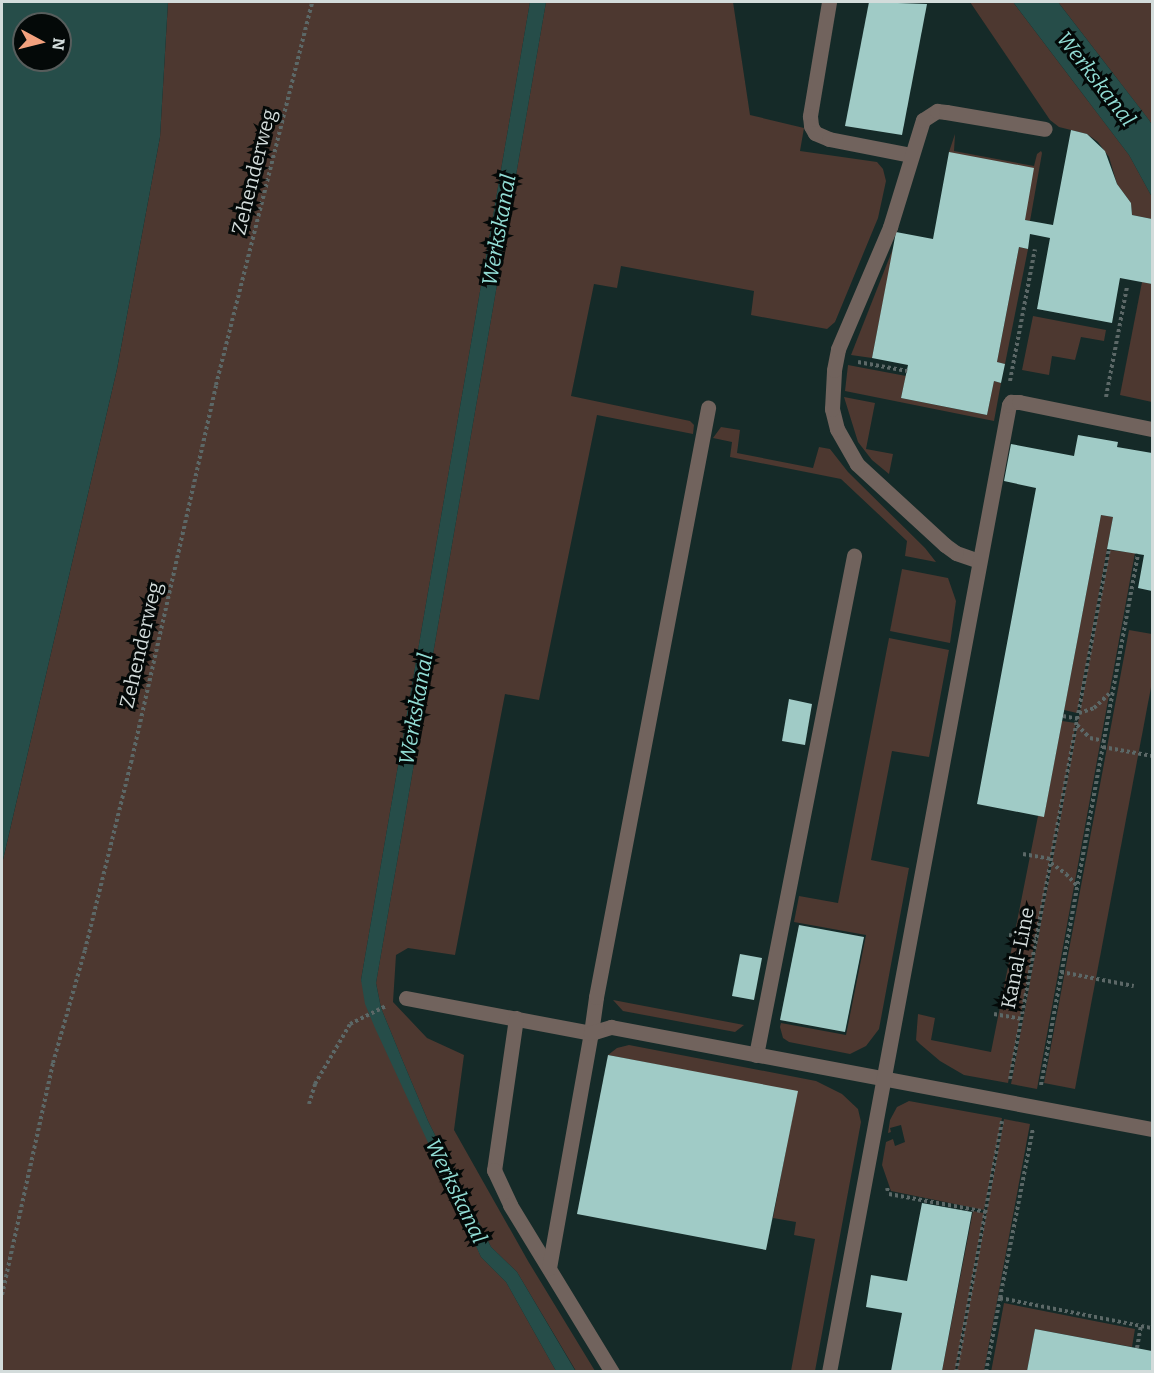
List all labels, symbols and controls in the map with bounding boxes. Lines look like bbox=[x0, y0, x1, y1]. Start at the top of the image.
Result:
north arrow bbox=[12, 12, 72, 72]
water label: Werkskanal bbox=[1051, 27, 1141, 131]
text: N bbox=[48, 37, 69, 51]
street label: Zehenderweg bbox=[227, 107, 281, 237]
water label: Werkskanal bbox=[477, 172, 521, 288]
street label: Zehenderweg bbox=[115, 580, 167, 710]
water label: Werkskanal bbox=[394, 651, 438, 767]
street label: Kanal-Line bbox=[996, 905, 1040, 1011]
water label: Werkskanal bbox=[420, 1135, 492, 1247]

